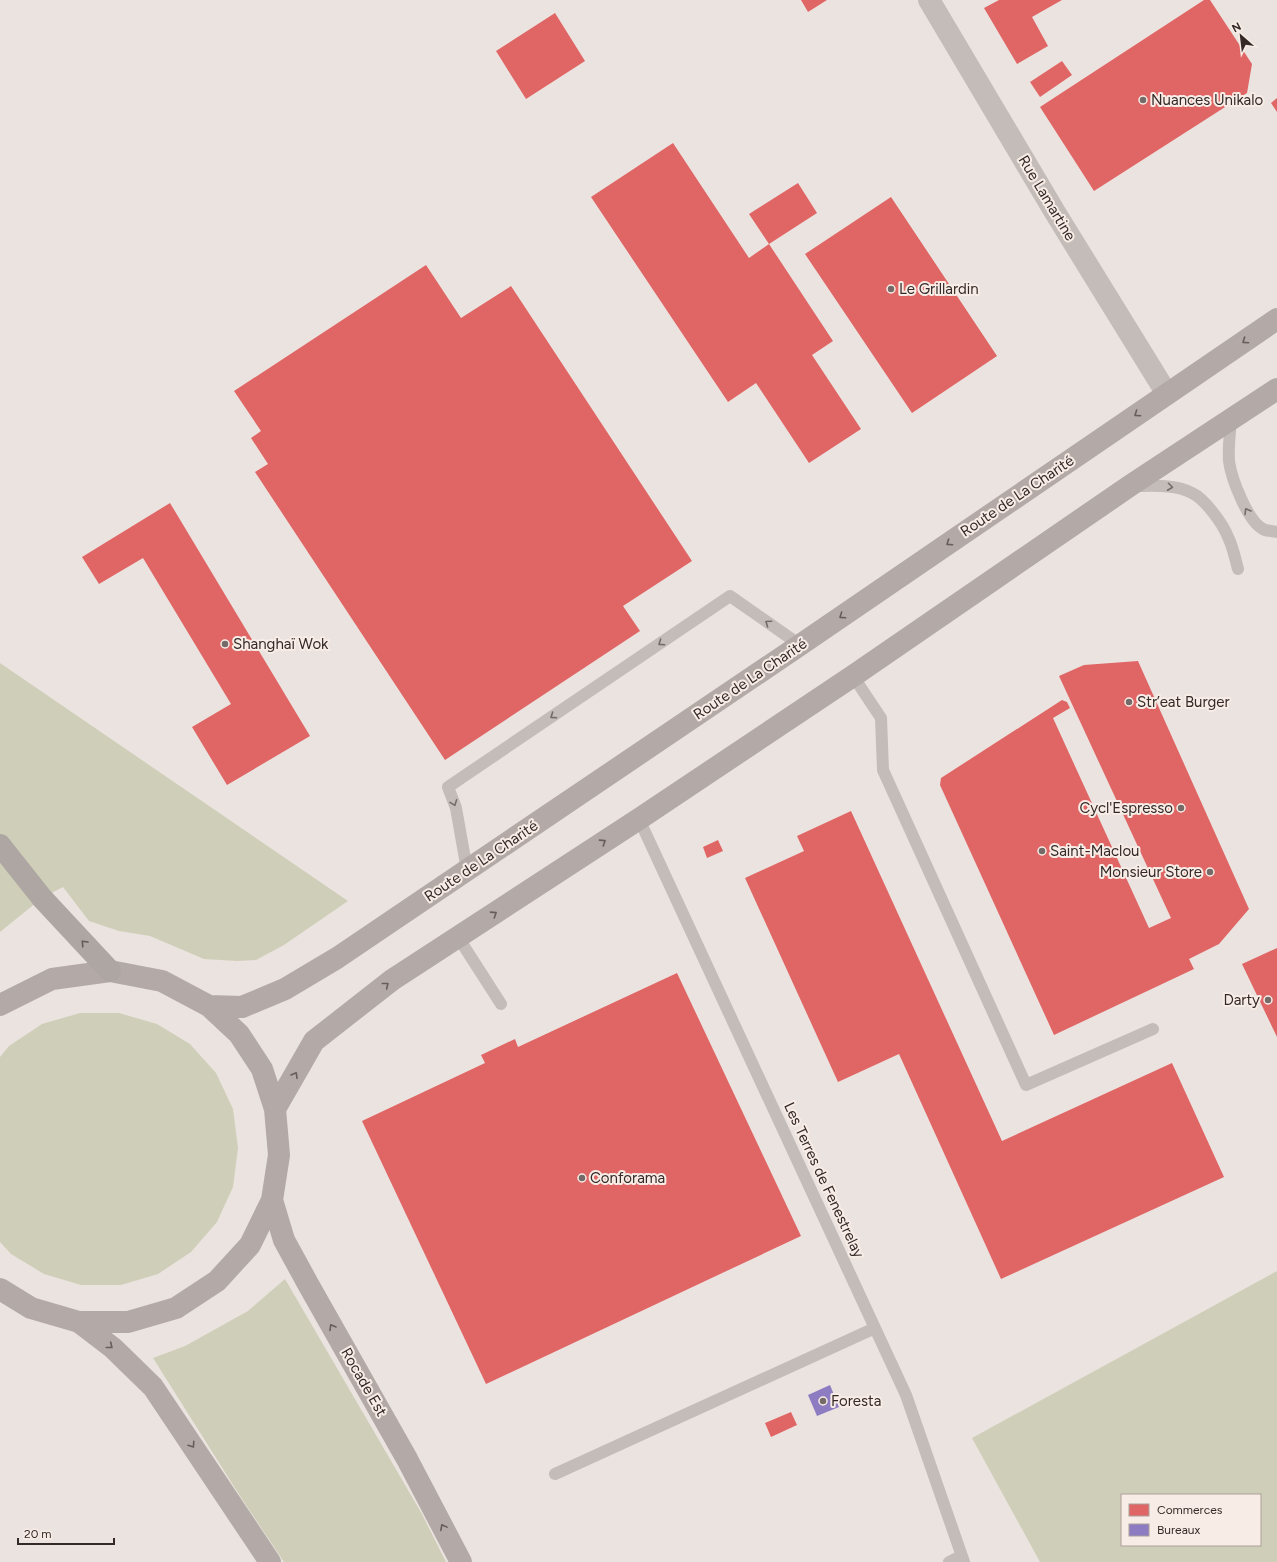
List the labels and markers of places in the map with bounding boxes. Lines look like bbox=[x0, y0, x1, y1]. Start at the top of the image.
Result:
place label: Nuances Unikalo bbox=[1151, 91, 1264, 109]
marker: Nuances Unikalo bbox=[1138, 95, 1148, 105]
place label: Le Grillardin bbox=[899, 280, 979, 298]
marker: Le Grillardin bbox=[886, 284, 896, 294]
place label: Shanghaï Wok bbox=[233, 635, 329, 653]
marker: Shanghaï Wok bbox=[220, 639, 230, 649]
place label: Str’eat Burger bbox=[1137, 693, 1230, 711]
marker: Str’eat Burger bbox=[1124, 697, 1134, 707]
place label: Cycl'Espresso bbox=[1079, 799, 1173, 817]
marker: Cycl'Espresso bbox=[1176, 803, 1186, 813]
place label: Saint-Maclou bbox=[1050, 842, 1139, 860]
marker: Saint-Maclou bbox=[1037, 846, 1047, 856]
place label: Monsieur Store bbox=[1100, 863, 1202, 881]
marker: Monsieur Store bbox=[1205, 867, 1215, 877]
place label: Darty bbox=[1223, 991, 1260, 1009]
marker: Darty bbox=[1263, 995, 1273, 1005]
place label: Conforama bbox=[590, 1169, 665, 1187]
marker: Conforama bbox=[577, 1173, 587, 1183]
place label: Foresta bbox=[831, 1392, 881, 1410]
marker: Foresta bbox=[818, 1396, 828, 1406]

